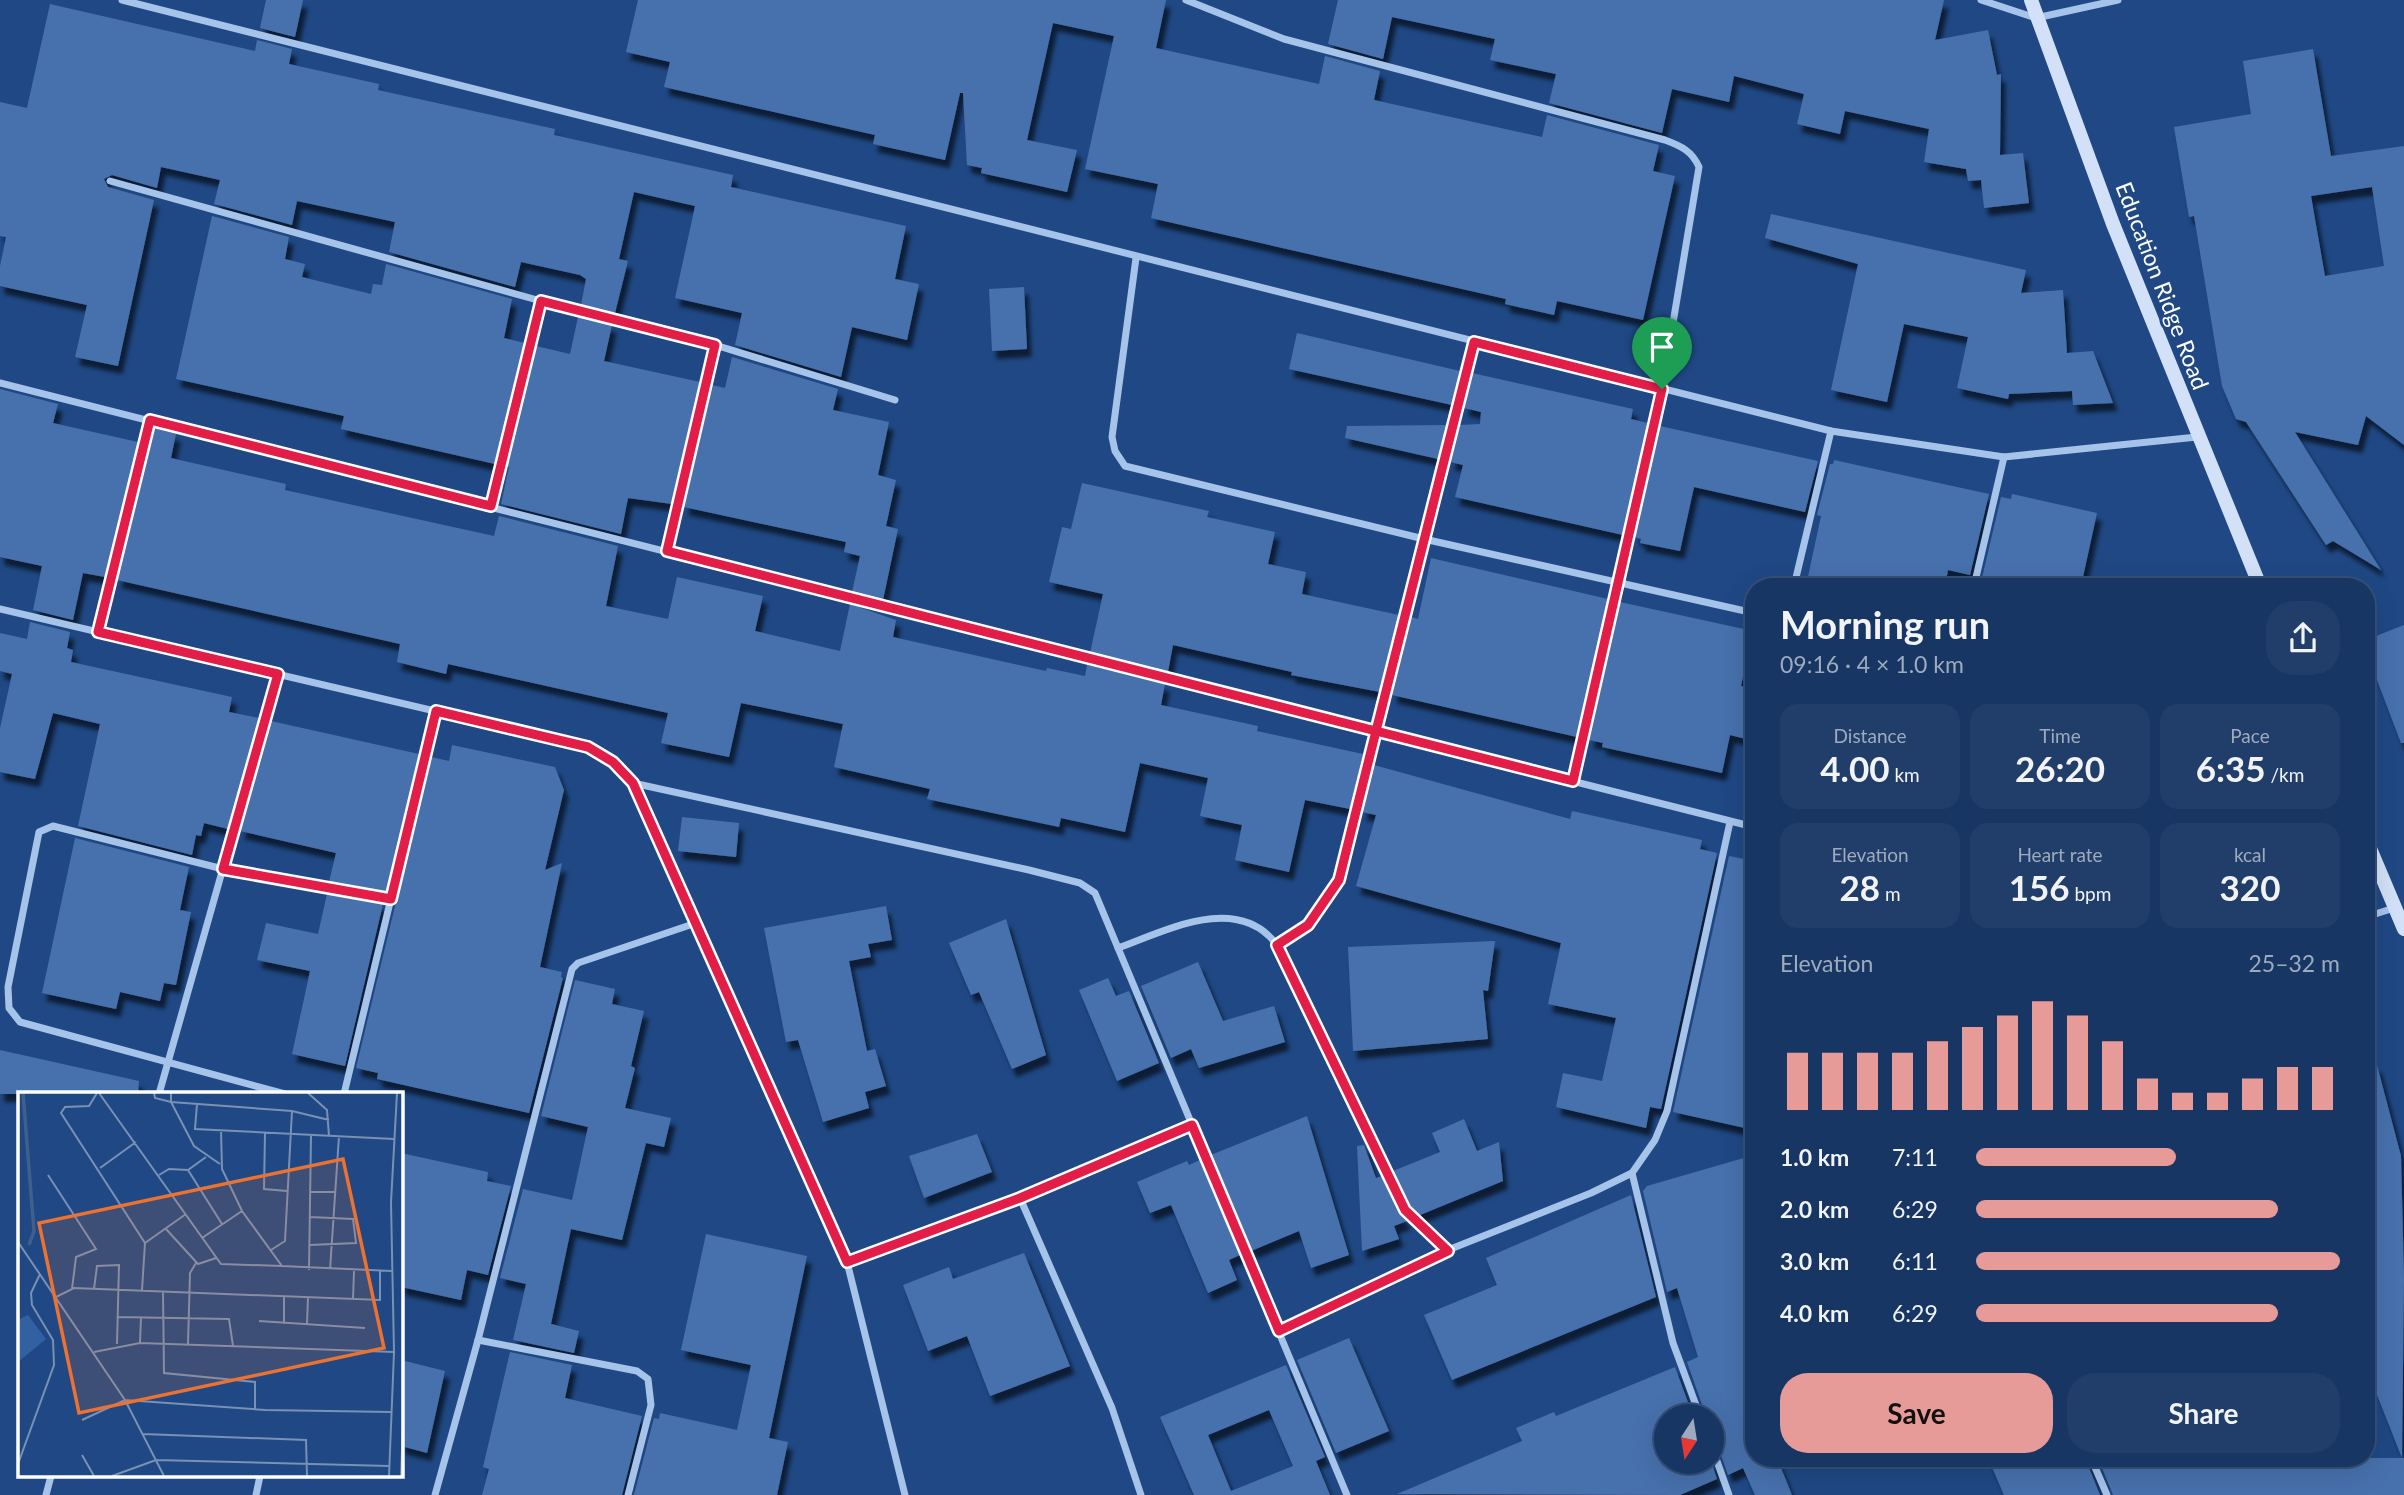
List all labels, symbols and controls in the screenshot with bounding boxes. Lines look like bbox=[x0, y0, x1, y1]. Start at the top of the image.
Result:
street label: Education Ridge Road bbox=[2110, 178, 2215, 393]
pin bbox=[1632, 317, 1692, 389]
icon: arrive bbox=[1643, 328, 1681, 366]
text: Morning run bbox=[1780, 601, 1990, 647]
button: share bbox=[2266, 601, 2340, 675]
text: 09:16 · 4 × 1.0 km bbox=[1780, 650, 1964, 678]
text: Distance bbox=[1834, 724, 1906, 747]
text: Time bbox=[2039, 724, 2081, 747]
text: Pace bbox=[2230, 724, 2270, 747]
text: 4.00 bbox=[1820, 747, 1890, 789]
text: 26:20 bbox=[2015, 747, 2105, 789]
text: 6:35 bbox=[2196, 747, 2266, 789]
text: km bbox=[1890, 763, 1920, 786]
text: /km bbox=[2266, 763, 2304, 786]
text: Elevation bbox=[1831, 843, 1909, 866]
text: Heart rate bbox=[2017, 843, 2103, 866]
text: kcal bbox=[2234, 843, 2266, 866]
text: 28 bbox=[1839, 866, 1880, 908]
text: 156 bbox=[2009, 866, 2070, 908]
text: 320 bbox=[2220, 866, 2280, 908]
text: m bbox=[1880, 882, 1901, 905]
text: bpm bbox=[2070, 882, 2111, 905]
text: Elevation bbox=[1780, 949, 1873, 977]
text: 25–32 m bbox=[2248, 949, 2340, 977]
inset map bbox=[18, 1092, 402, 1478]
text: 1.0 km bbox=[1780, 1143, 1849, 1171]
text: 7:11 bbox=[1892, 1143, 1938, 1171]
text: 2.0 km bbox=[1780, 1195, 1849, 1223]
text: 6:29 bbox=[1892, 1195, 1938, 1223]
text: 3.0 km bbox=[1780, 1247, 1849, 1275]
text: 6:11 bbox=[1892, 1247, 1938, 1275]
text: 4.0 km bbox=[1780, 1299, 1849, 1327]
text: 6:29 bbox=[1892, 1299, 1938, 1327]
button: Save bbox=[1780, 1373, 2053, 1453]
button: Share bbox=[2067, 1373, 2340, 1453]
north arrow bbox=[1654, 1404, 1724, 1474]
map controls bbox=[1654, 1404, 1724, 1474]

